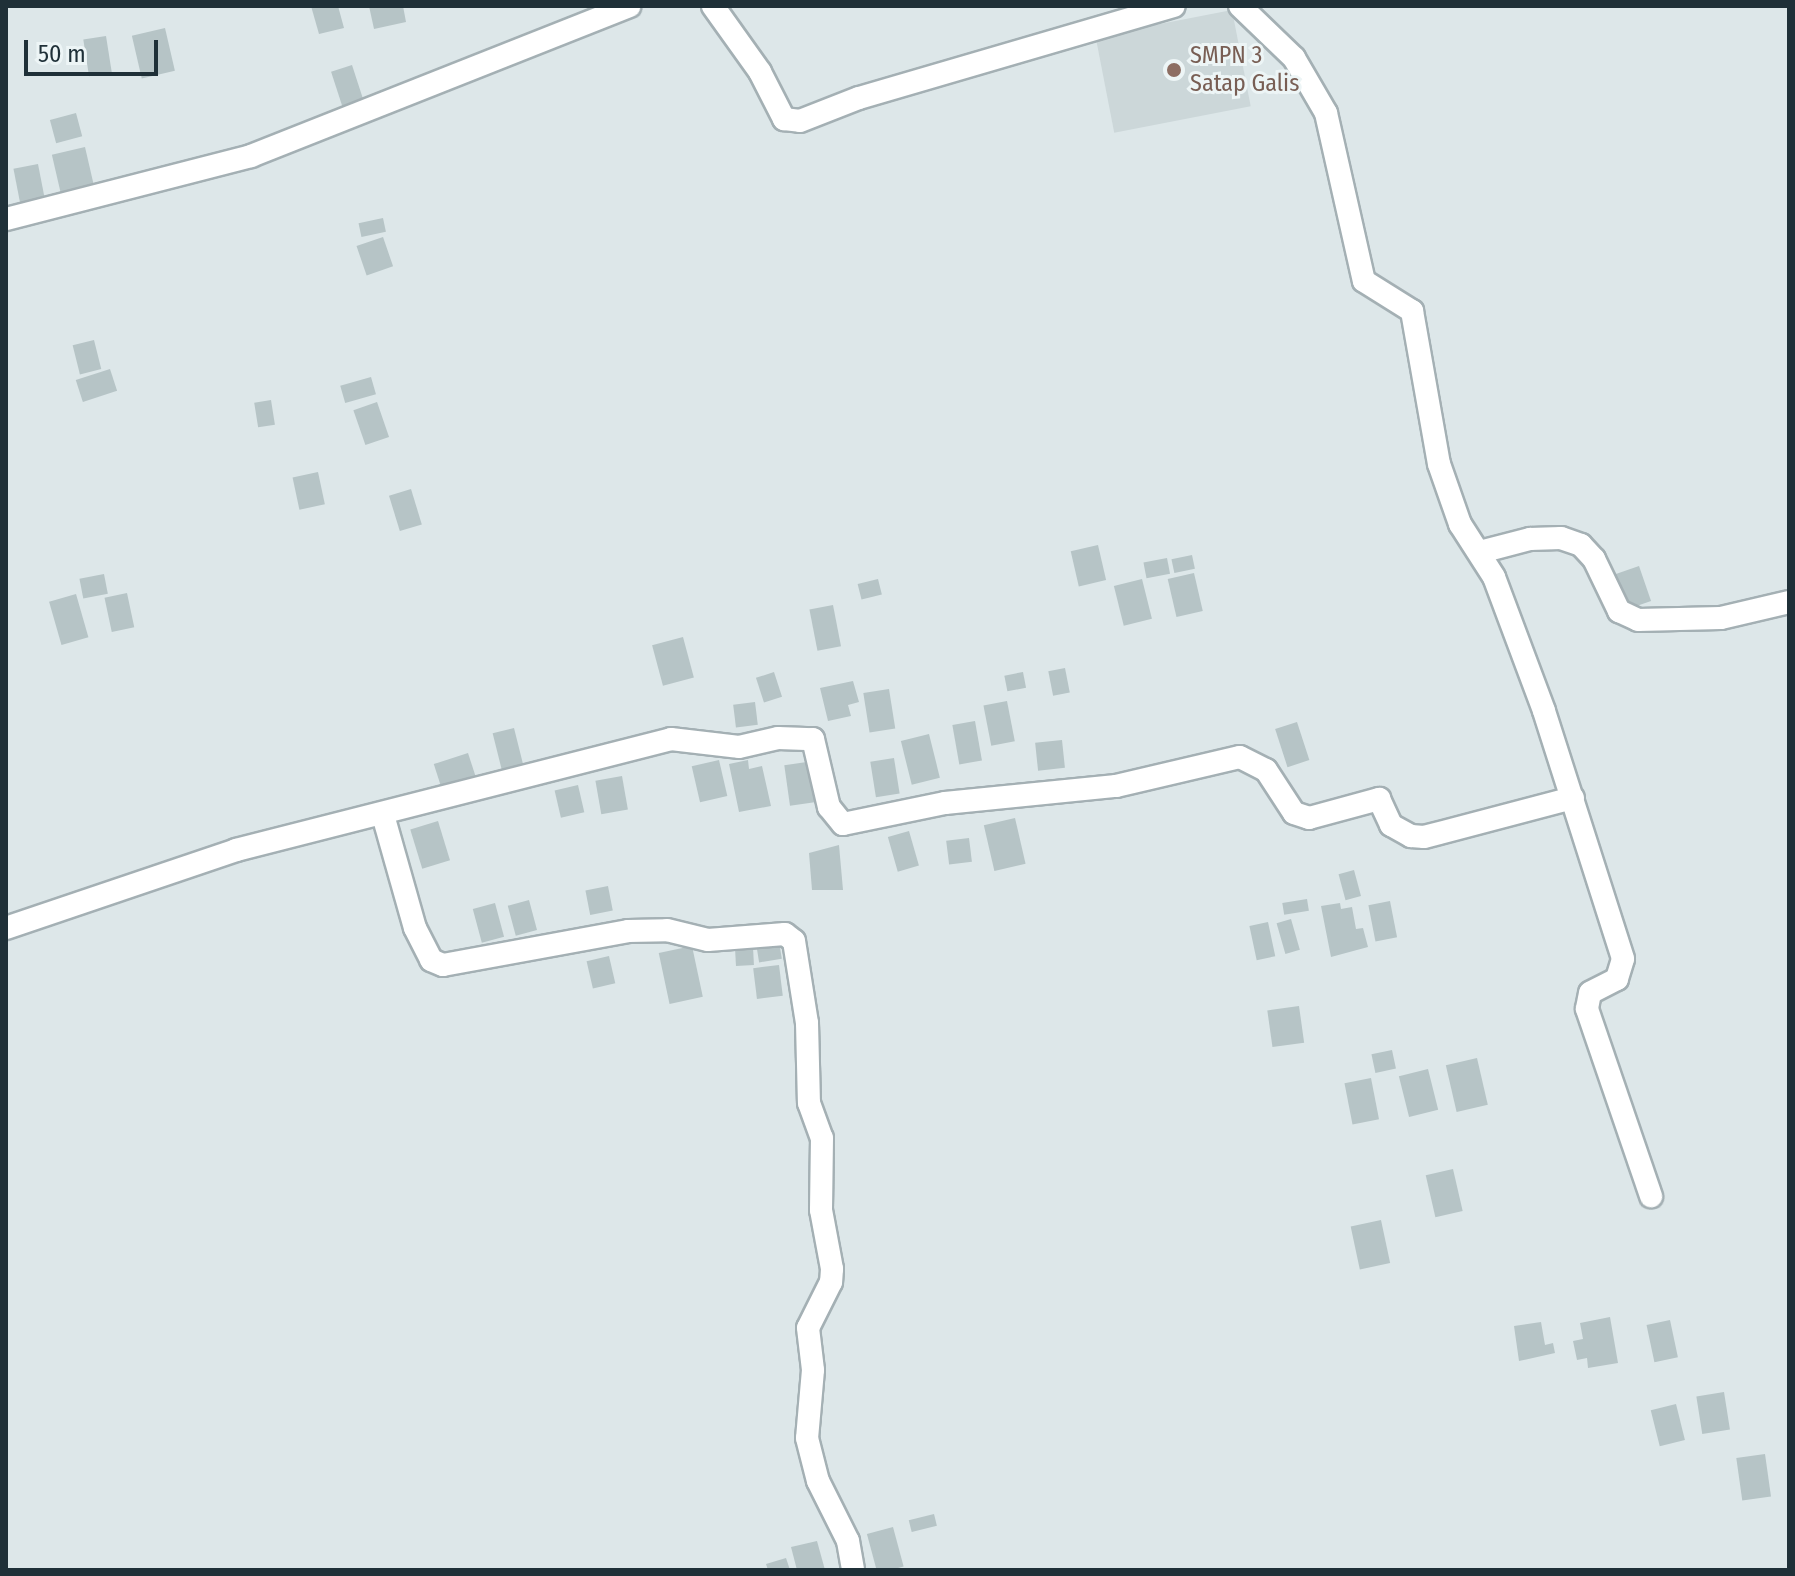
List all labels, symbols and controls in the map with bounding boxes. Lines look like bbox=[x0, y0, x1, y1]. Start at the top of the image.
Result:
scale bar bbox=[28, 24, 162, 74]
text: 50 m bbox=[38, 40, 86, 68]
place label: SMPN 3 Satap Galis bbox=[1190, 42, 1299, 98]
marker: SMPN 3 Satap Galis bbox=[1165, 61, 1183, 79]

